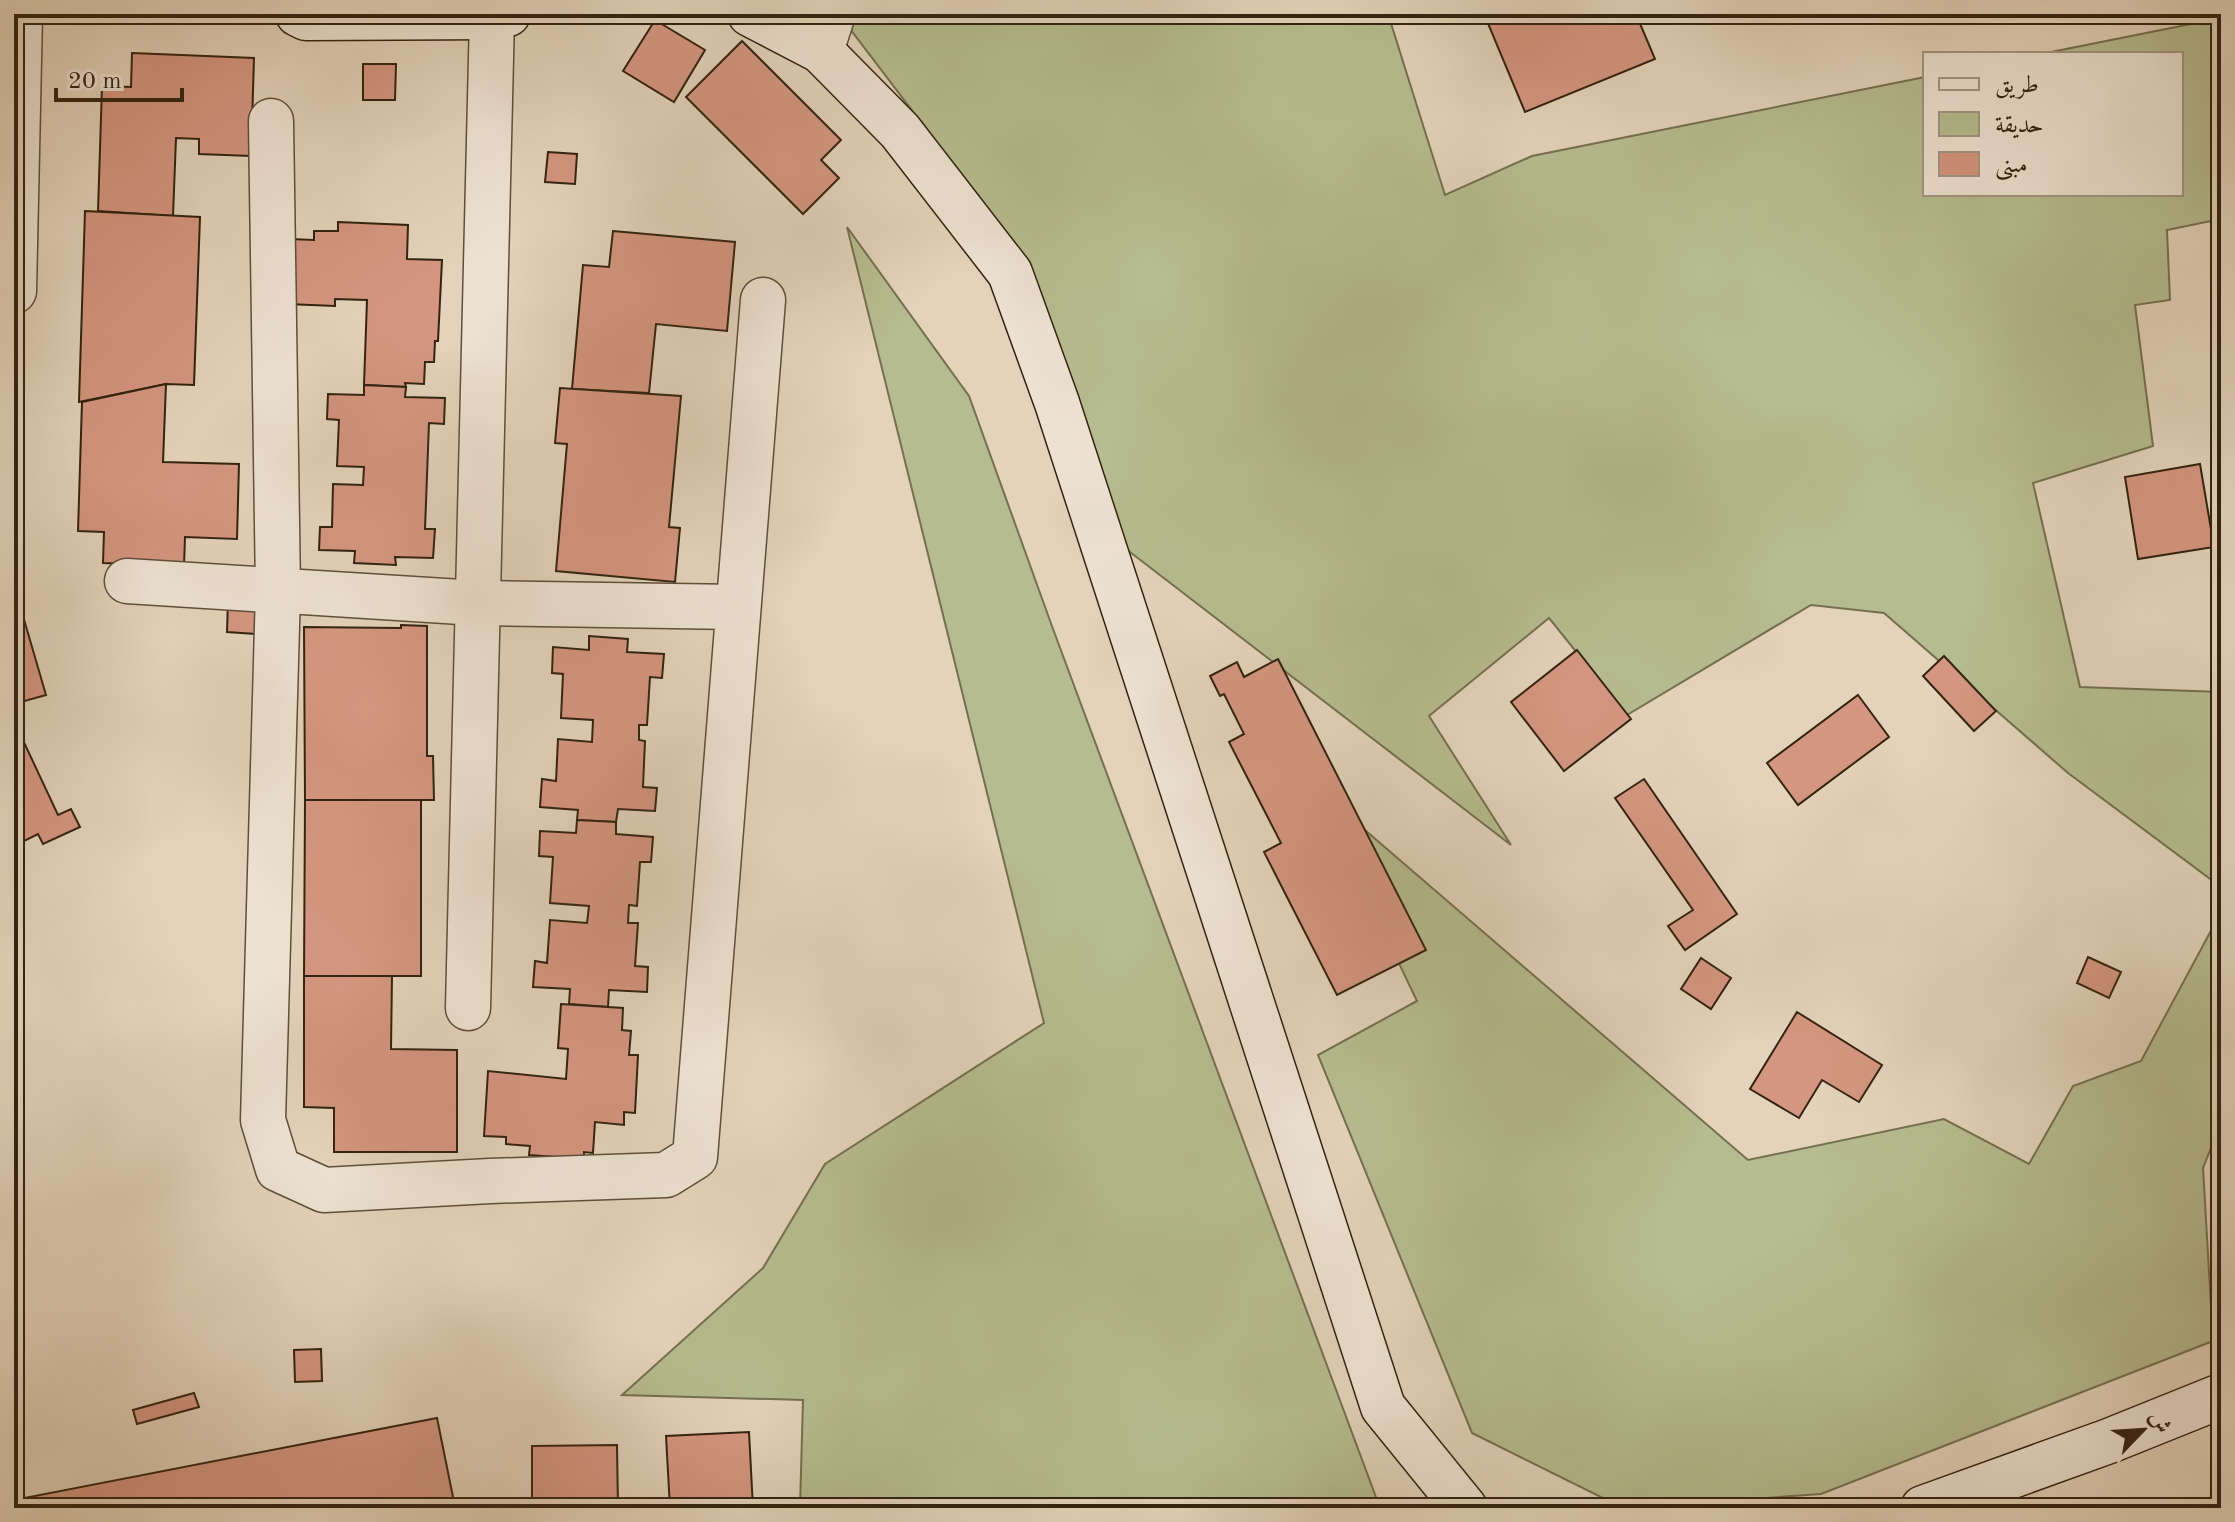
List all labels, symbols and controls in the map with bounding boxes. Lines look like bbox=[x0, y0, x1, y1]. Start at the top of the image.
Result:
scale bar bbox=[56, 52, 182, 102]
legend bbox=[1923, 52, 2183, 196]
text: 20 m bbox=[68, 70, 122, 94]
text: طريق bbox=[1995, 74, 2039, 99]
text: حديقة bbox=[1995, 114, 2044, 139]
text: مبنى bbox=[1995, 154, 2028, 181]
north arrow bbox=[2103, 1390, 2183, 1470]
text: ش bbox=[2145, 1408, 2174, 1437]

